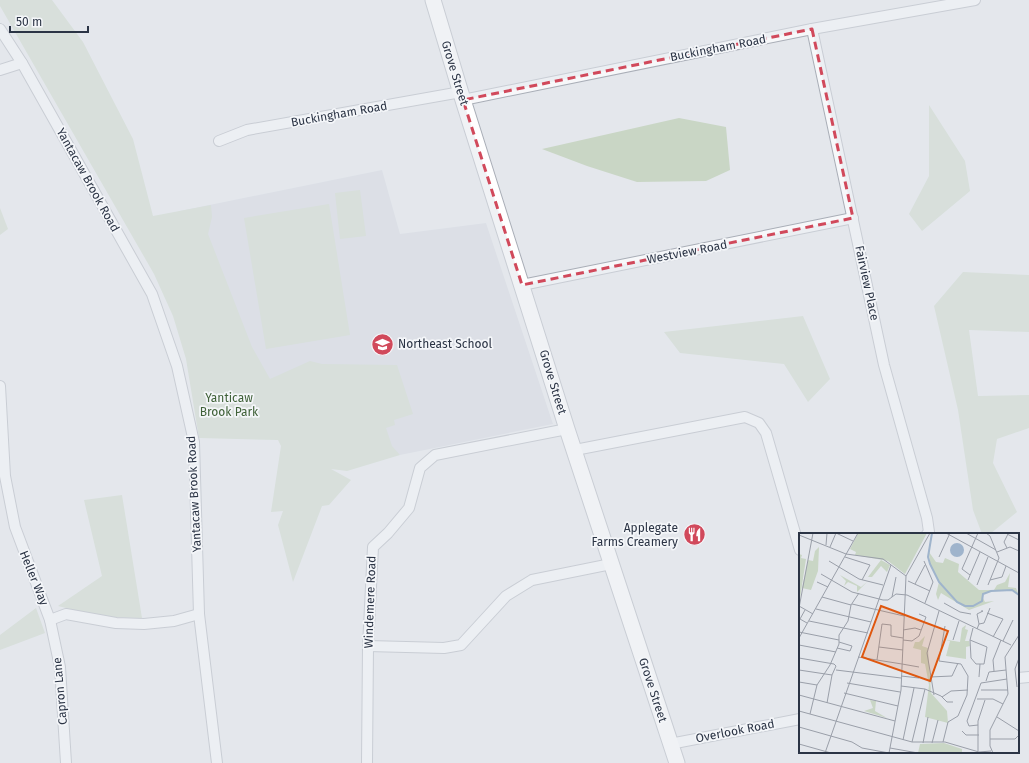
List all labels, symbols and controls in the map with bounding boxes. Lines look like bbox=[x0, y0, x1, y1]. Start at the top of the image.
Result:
scale bar bbox=[10, 8, 88, 34]
text: 50 m bbox=[16, 15, 42, 29]
street label: Buckingham Road bbox=[669, 32, 767, 64]
street label: Grove Street bbox=[439, 39, 472, 108]
street label: Buckingham Road bbox=[290, 99, 388, 129]
street label: Yantacaw Brook Road bbox=[54, 126, 122, 234]
street label: Westview Road bbox=[646, 237, 728, 267]
street label: Fairview Place bbox=[852, 244, 882, 322]
school or university icon: Northeast School bbox=[370, 331, 396, 357]
place label: Northeast School bbox=[398, 337, 492, 351]
street label: Grove Street bbox=[537, 348, 570, 417]
park label: Yanticaw Brook Park bbox=[200, 391, 259, 419]
street label: Yantacaw Brook Road bbox=[184, 435, 204, 553]
place label: Applegate Farms Creamery bbox=[591, 521, 678, 549]
restaurant icon: Applegate Farms Creamery bbox=[681, 522, 707, 548]
inset map bbox=[799, 533, 1019, 753]
street label: Heller Way bbox=[17, 549, 51, 608]
street label: Windemere Road bbox=[361, 556, 379, 648]
street label: Grove Street bbox=[636, 656, 670, 725]
street label: Capron Lane bbox=[50, 657, 70, 725]
street label: Overlook Road bbox=[694, 717, 776, 745]

